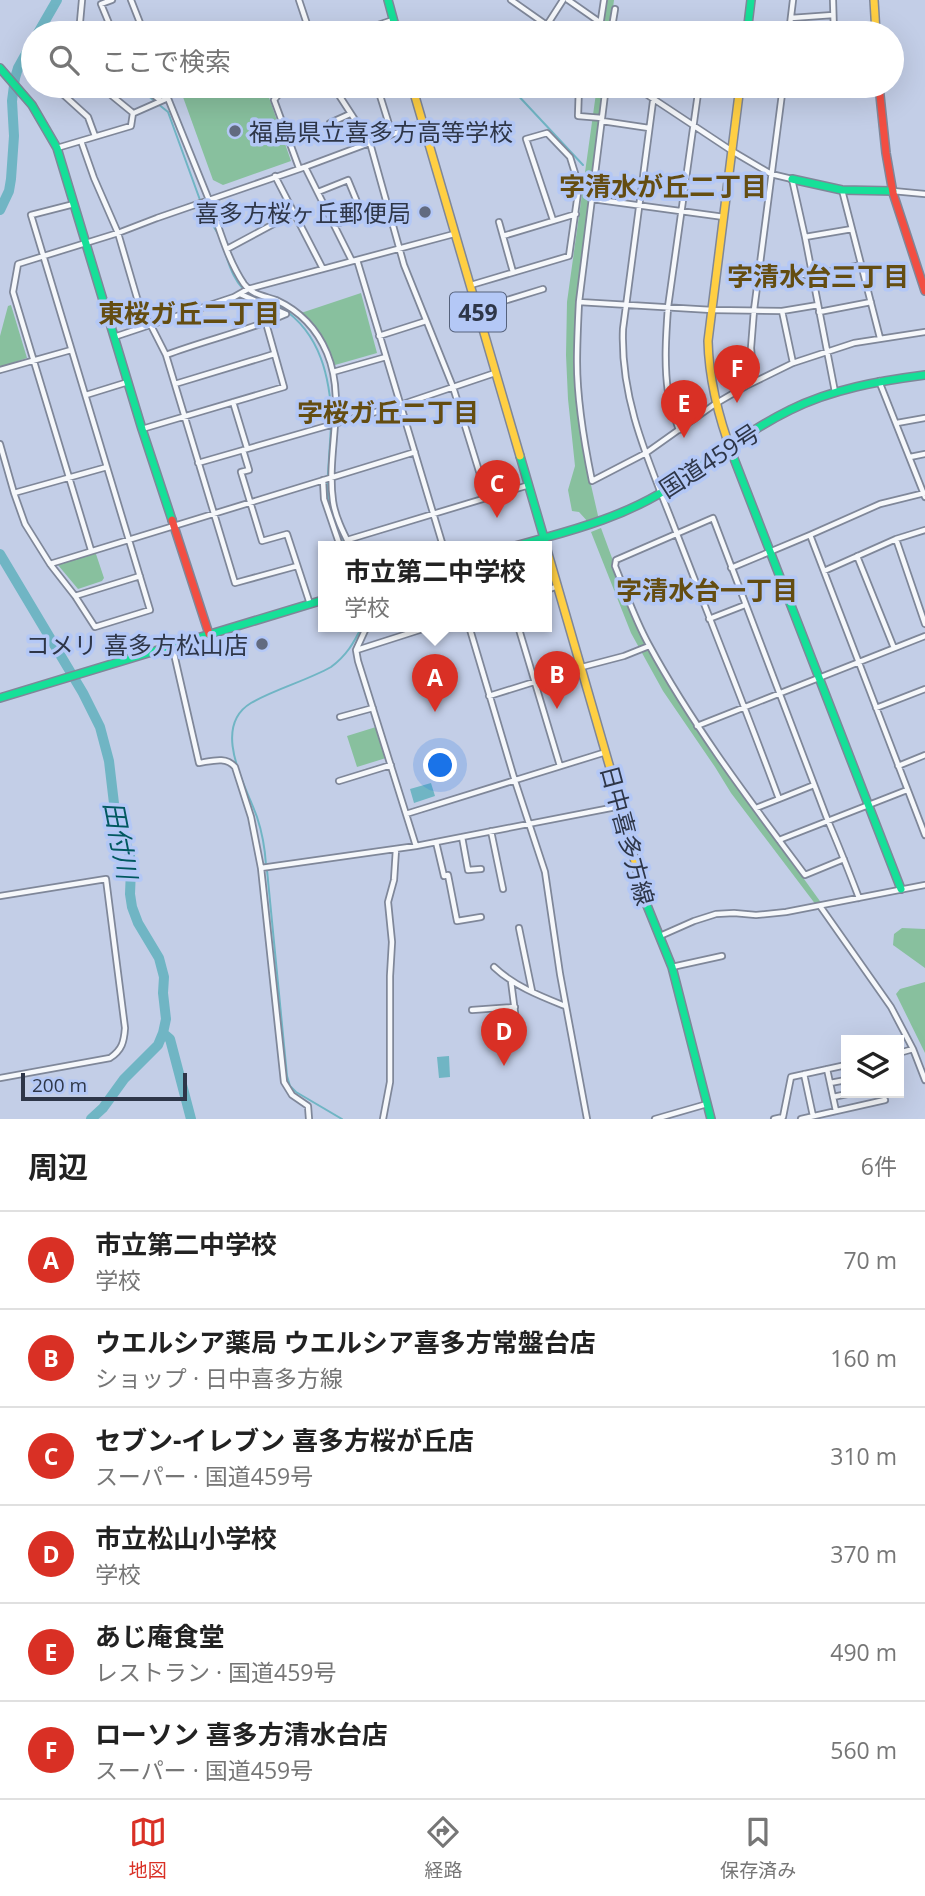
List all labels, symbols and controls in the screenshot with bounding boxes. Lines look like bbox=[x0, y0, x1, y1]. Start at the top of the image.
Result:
search box bbox=[21, 21, 904, 98]
icon: search bbox=[45, 41, 83, 79]
text: ここで検索 bbox=[101, 43, 231, 79]
place label: 福島県立喜多方高等学校 bbox=[249, 115, 513, 148]
marker: 福島県立喜多方高等学校 bbox=[227, 123, 243, 139]
district label: 字清水が丘二丁目 bbox=[559, 168, 767, 204]
place label: 喜多方桜ヶ丘郵便局 bbox=[195, 196, 411, 229]
marker: 喜多方桜ヶ丘郵便局 bbox=[417, 204, 433, 220]
district label: 字清水台三丁目 bbox=[727, 258, 909, 294]
road number: 459 bbox=[450, 292, 506, 332]
district label: 東桜ガ丘二丁目 bbox=[98, 295, 280, 331]
pin: F bbox=[714, 345, 760, 403]
pin: E bbox=[661, 380, 707, 438]
district label: 字桜ガ丘二丁目 bbox=[297, 394, 479, 430]
street label: 国道459号 bbox=[653, 415, 765, 505]
pin: C bbox=[474, 460, 520, 518]
popup bbox=[318, 541, 552, 632]
text: 市立第二中学校 bbox=[344, 553, 526, 589]
district label: 字清水台一丁目 bbox=[616, 572, 798, 608]
text: 学校 bbox=[344, 591, 390, 623]
place label: コメリ 喜多方松山店 bbox=[26, 628, 248, 661]
marker: コメリ 喜多方松山店 bbox=[254, 636, 270, 652]
pin: B bbox=[534, 651, 580, 709]
pin: A bbox=[412, 654, 458, 712]
your location bbox=[423, 748, 457, 782]
street label: 日中喜多方線 bbox=[593, 761, 663, 909]
water label: 田付川 bbox=[96, 798, 147, 885]
pin: D bbox=[481, 1008, 527, 1066]
map controls bbox=[841, 1035, 904, 1098]
button: layers bbox=[841, 1035, 904, 1098]
scale bar bbox=[21, 1070, 187, 1102]
text: 200 m bbox=[32, 1072, 87, 1098]
text: 周辺 bbox=[28, 1146, 88, 1187]
text: 6件 bbox=[861, 1150, 897, 1182]
text: 市立第二中学校 bbox=[95, 1226, 277, 1262]
text: A bbox=[43, 1244, 59, 1276]
text: 70 m bbox=[843, 1244, 897, 1276]
text: 学校 bbox=[95, 1264, 141, 1296]
text: ウエルシア薬局 ウエルシア喜多方常盤台店 bbox=[95, 1324, 596, 1360]
text: B bbox=[43, 1342, 59, 1374]
text: 160 m bbox=[830, 1342, 897, 1374]
text: ショップ · 日中喜多方線 bbox=[95, 1362, 343, 1394]
text: セブン-イレブン 喜多方桜が丘店 bbox=[95, 1422, 474, 1458]
text: C bbox=[44, 1440, 58, 1472]
text: 310 m bbox=[830, 1440, 897, 1472]
text: スーパー · 国道459号 bbox=[95, 1460, 313, 1492]
text: 市立松山小学校 bbox=[95, 1520, 277, 1556]
text: D bbox=[42, 1538, 60, 1570]
text: 370 m bbox=[830, 1538, 897, 1570]
text: 学校 bbox=[95, 1558, 141, 1590]
text: あじ庵食堂 bbox=[95, 1618, 225, 1654]
text: E bbox=[45, 1636, 57, 1668]
text: 490 m bbox=[830, 1636, 897, 1668]
text: レストラン · 国道459号 bbox=[95, 1656, 336, 1688]
text: ローソン 喜多方清水台店 bbox=[95, 1716, 388, 1752]
text: F bbox=[45, 1734, 57, 1766]
text: 560 m bbox=[830, 1734, 897, 1766]
text: スーパー · 国道459号 bbox=[95, 1754, 313, 1786]
tab: 地図 bbox=[129, 1813, 167, 1883]
tab: 経路 bbox=[424, 1813, 462, 1883]
tab: 保存済み bbox=[720, 1813, 796, 1883]

